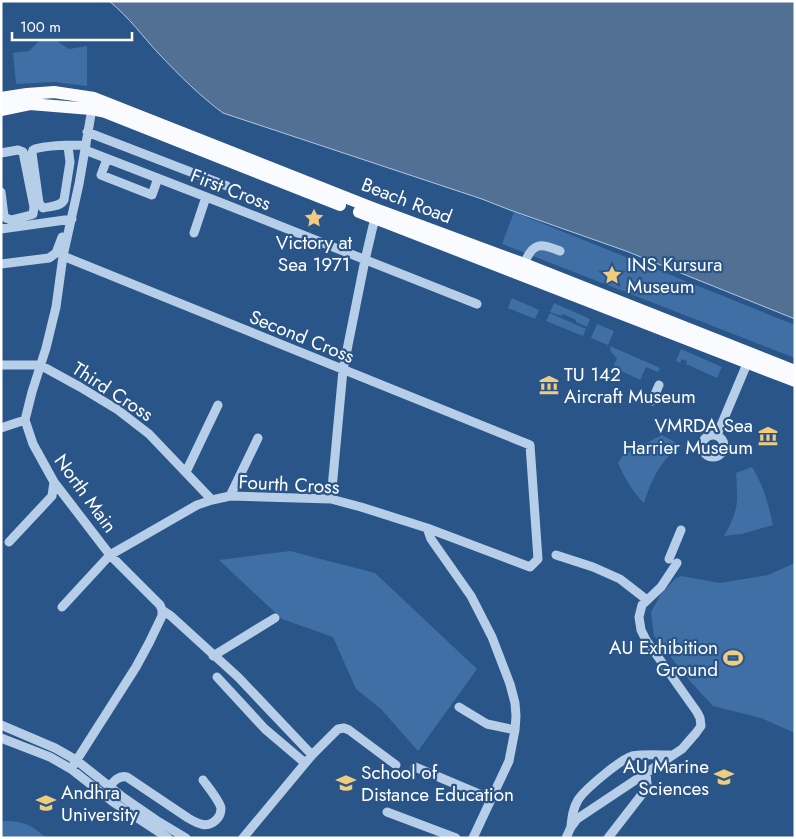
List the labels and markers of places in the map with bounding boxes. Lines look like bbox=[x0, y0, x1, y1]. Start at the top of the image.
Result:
place icon: Victory at Sea 1971 bbox=[303, 207, 325, 229]
place label: Victory at Sea 1971 bbox=[276, 229, 353, 278]
place label: INS Kursura Museum bbox=[627, 251, 722, 300]
place icon: INS Kursura Museum bbox=[601, 264, 623, 286]
place label: TU 142 Aircraft Museum bbox=[564, 361, 696, 410]
museum icon: TU 142 Aircraft Museum bbox=[538, 374, 560, 396]
place label: VMRDA Sea Harrier Museum bbox=[623, 412, 753, 461]
museum icon: VMRDA Sea Harrier Museum bbox=[757, 425, 779, 447]
place label: AU Exhibition Ground bbox=[609, 634, 718, 683]
sports icon: AU Exhibition Ground bbox=[722, 647, 744, 669]
place label: AU Marine Sciences bbox=[623, 753, 709, 802]
place label: School of Distance Education bbox=[361, 759, 514, 808]
school or university icon: AU Marine Sciences bbox=[713, 766, 735, 788]
school or university icon: School of Distance Education bbox=[335, 772, 357, 794]
place label: Andhra University bbox=[61, 779, 138, 828]
school or university icon: Andhra University bbox=[35, 792, 57, 814]

